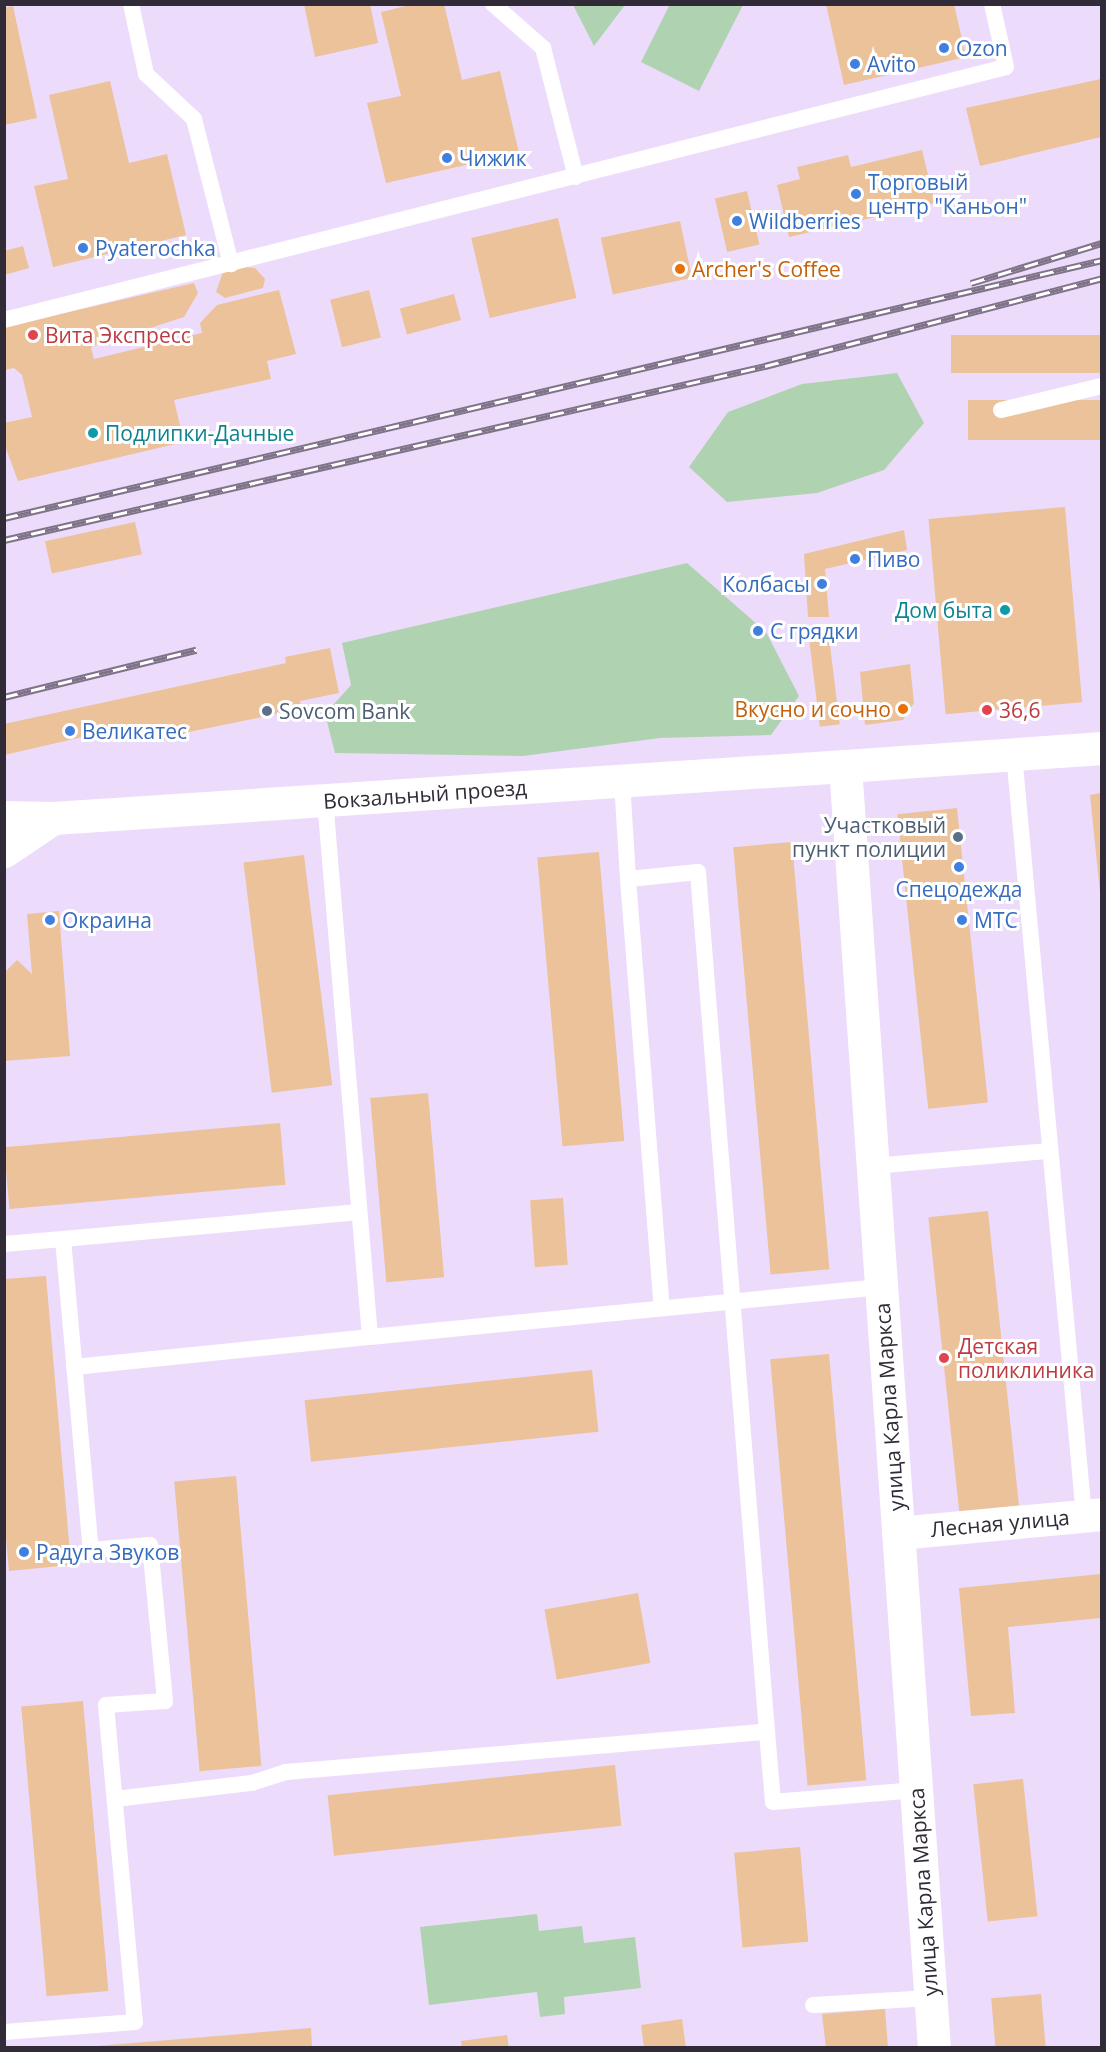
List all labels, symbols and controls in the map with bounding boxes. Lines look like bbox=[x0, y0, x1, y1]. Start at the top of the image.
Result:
place label: Ozon bbox=[956, 35, 1008, 61]
marker: Ozon bbox=[937, 41, 951, 55]
place label: Avito bbox=[867, 51, 916, 77]
marker: Avito bbox=[848, 57, 862, 71]
place label: Чижик bbox=[459, 145, 527, 171]
marker: Чижик bbox=[440, 151, 454, 165]
place label: Торговый центр "Каньон" bbox=[868, 169, 1027, 219]
marker: Торговый центр "Каньон" bbox=[849, 187, 863, 201]
place label: Wildberries bbox=[749, 208, 861, 234]
marker: Wildberries bbox=[730, 214, 744, 228]
place label: Pyaterochka bbox=[95, 235, 216, 261]
marker: Pyaterochka bbox=[76, 241, 90, 255]
place label: Archer's Coffee bbox=[692, 256, 841, 282]
marker: Archer's Coffee bbox=[673, 262, 687, 276]
place label: Вита Экспресс bbox=[45, 322, 191, 348]
marker: Вита Экспресс bbox=[26, 328, 40, 342]
place label: Подлипки-Дачные bbox=[105, 420, 294, 446]
marker: Подлипки-Дачные bbox=[86, 426, 100, 440]
place label: Пиво bbox=[867, 546, 920, 572]
marker: Пиво bbox=[848, 552, 862, 566]
place label: Колбасы bbox=[722, 571, 810, 597]
marker: Колбасы bbox=[815, 577, 829, 591]
place label: Дом быта bbox=[895, 597, 993, 623]
marker: Дом быта bbox=[998, 603, 1012, 617]
place label: С грядки bbox=[770, 618, 858, 644]
marker: С грядки bbox=[751, 624, 765, 638]
place label: Вкусно и сочно bbox=[734, 696, 891, 722]
place label: 36,6 bbox=[999, 697, 1040, 723]
place label: Sovcom Bank bbox=[279, 698, 410, 724]
marker: Вкусно и сочно bbox=[896, 702, 910, 716]
marker: 36,6 bbox=[980, 703, 994, 717]
marker: Sovcom Bank bbox=[260, 704, 274, 718]
place label: Великатес bbox=[82, 718, 187, 744]
marker: Великатес bbox=[63, 724, 77, 738]
street label: Вокзальный проезд bbox=[322, 774, 528, 814]
place label: Участковый пункт полиции bbox=[792, 812, 946, 862]
marker: Участковый пункт полиции bbox=[951, 830, 965, 844]
marker: Спецодежда bbox=[952, 860, 966, 874]
place label: Спецодежда bbox=[896, 876, 1022, 902]
place label: Окраина bbox=[62, 907, 152, 933]
place label: МТС bbox=[974, 907, 1018, 933]
marker: Окраина bbox=[43, 913, 57, 927]
marker: МТС bbox=[955, 913, 969, 927]
street label: улица Карла Маркса bbox=[869, 1302, 909, 1512]
place label: Детская поликлиника bbox=[958, 1333, 1094, 1383]
marker: Детская поликлиника bbox=[935, 1349, 953, 1367]
street label: Лесная улица bbox=[929, 1504, 1071, 1542]
place label: Радуга Звуков bbox=[36, 1539, 179, 1565]
marker: Радуга Звуков bbox=[17, 1545, 31, 1559]
street label: улица Карла Маркса bbox=[903, 1787, 943, 1997]

